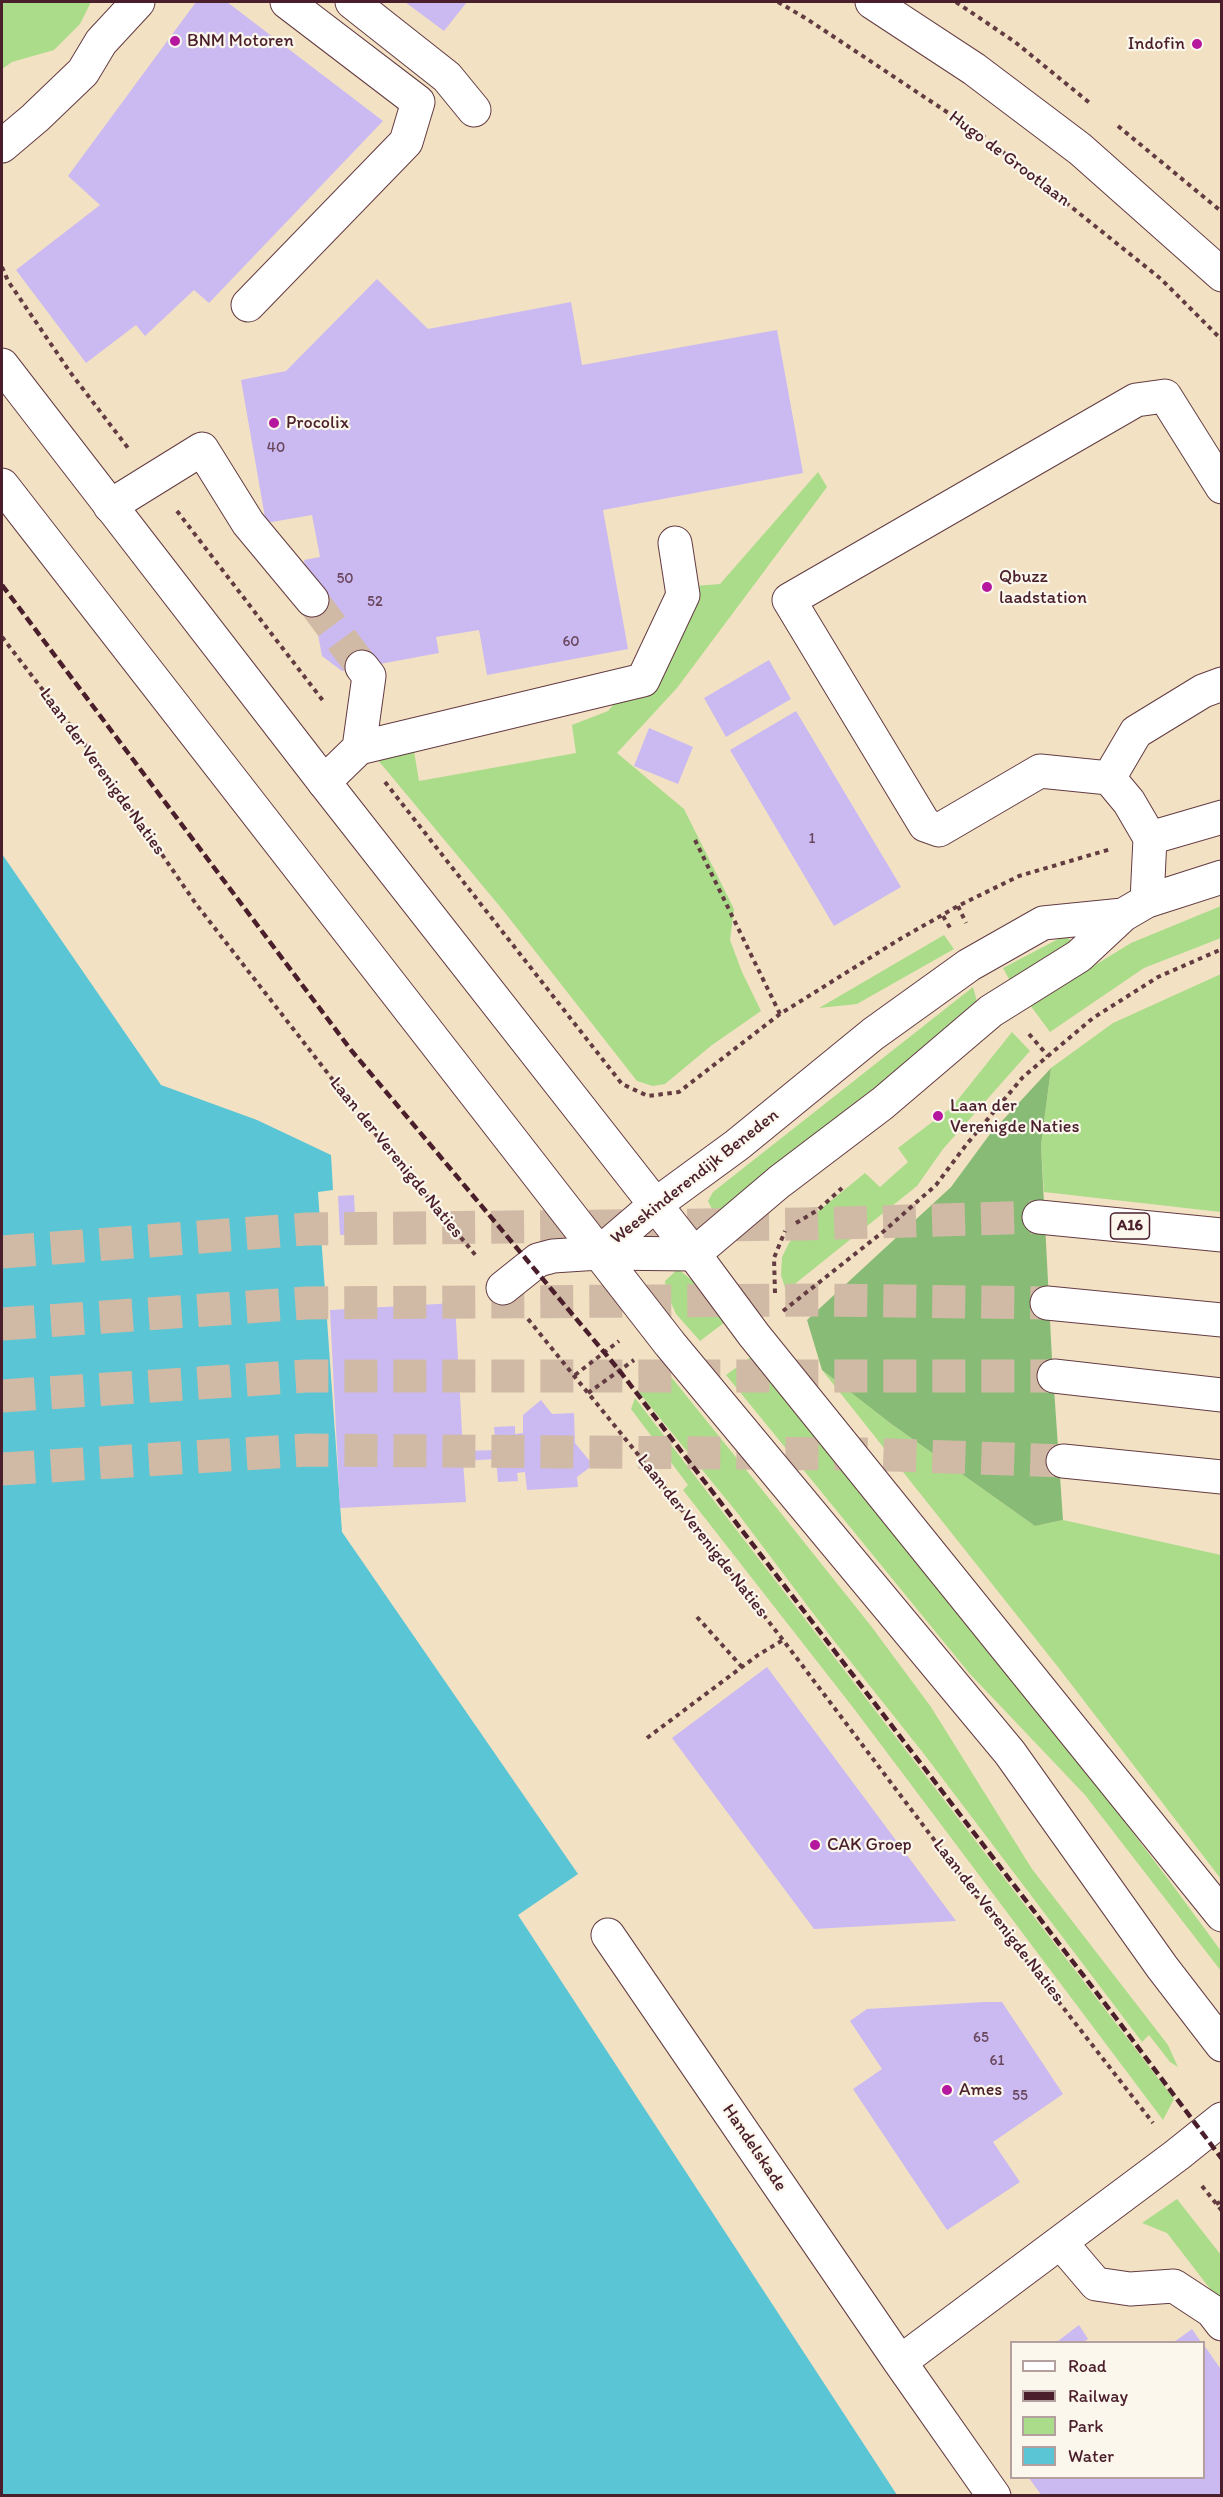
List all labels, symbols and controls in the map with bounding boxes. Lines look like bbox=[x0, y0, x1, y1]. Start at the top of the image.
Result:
place label: BNM Motoren bbox=[187, 30, 294, 52]
place label: Indofin bbox=[1128, 33, 1185, 55]
marker: BNM Motoren bbox=[168, 34, 182, 48]
marker: Indofin bbox=[1190, 37, 1204, 51]
street label: Hugo de Grootlaan bbox=[944, 106, 1074, 212]
place label: Procolix bbox=[286, 412, 349, 434]
marker: Procolix bbox=[267, 416, 281, 430]
house number: 40 bbox=[267, 439, 285, 457]
place label: Qbuzz laadstation bbox=[999, 566, 1087, 608]
house number: 50 bbox=[336, 570, 354, 588]
marker: Qbuzz laadstation bbox=[980, 580, 994, 594]
house number: 52 bbox=[367, 593, 383, 611]
house number: 60 bbox=[562, 633, 580, 651]
street label: Laan der Verenigde Naties bbox=[34, 685, 170, 859]
house number: 1 bbox=[809, 830, 815, 848]
street label: Laan der Verenigde Naties bbox=[325, 1073, 467, 1243]
place label: Laan der Verenigde Naties bbox=[950, 1095, 1080, 1138]
street label: Weeskinderendijk Beneden bbox=[607, 1105, 783, 1249]
marker: Laan der Verenigde Naties bbox=[931, 1109, 945, 1123]
road number: A16 bbox=[1110, 1213, 1150, 1239]
street label: Laan der Verenigde Naties bbox=[632, 1450, 772, 1622]
place label: CAK Groep bbox=[827, 1834, 912, 1856]
street label: Laan der Verenigde Naties bbox=[928, 1835, 1068, 2007]
marker: CAK Groep bbox=[808, 1838, 822, 1852]
house number: 65 bbox=[973, 2029, 989, 2047]
house number: 61 bbox=[990, 2052, 1004, 2070]
place label: Ames bbox=[959, 2079, 1002, 2101]
marker: Ames bbox=[940, 2083, 954, 2097]
house number: 55 bbox=[1012, 2087, 1028, 2105]
street label: Handelskade bbox=[717, 2100, 791, 2196]
legend bbox=[1010, 2341, 1205, 2479]
text: Road bbox=[1068, 2355, 1107, 2377]
text: Railway bbox=[1068, 2385, 1128, 2407]
text: Park bbox=[1068, 2415, 1103, 2437]
text: Water bbox=[1068, 2445, 1114, 2467]

